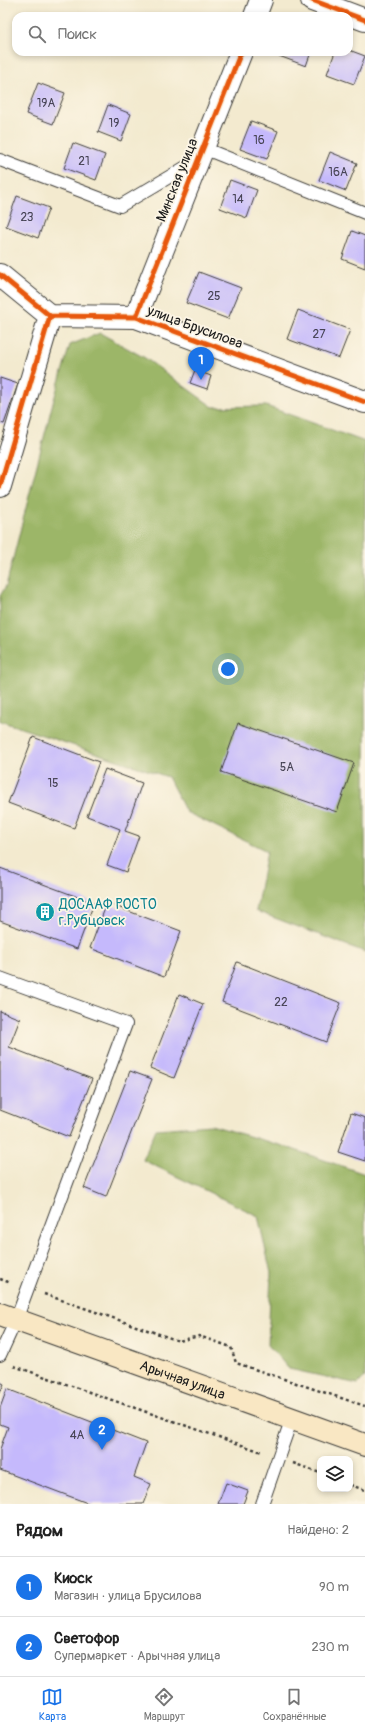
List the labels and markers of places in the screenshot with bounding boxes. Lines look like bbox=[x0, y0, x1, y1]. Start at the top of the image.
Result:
pin: 1 bbox=[188, 347, 214, 380]
place label: ДОСААФ РОСТО г.Рубцовск bbox=[58, 896, 157, 929]
building icon: ДОСААФ РОСТО г.Рубцовск bbox=[34, 901, 56, 923]
pin: 2 bbox=[89, 1417, 115, 1450]

